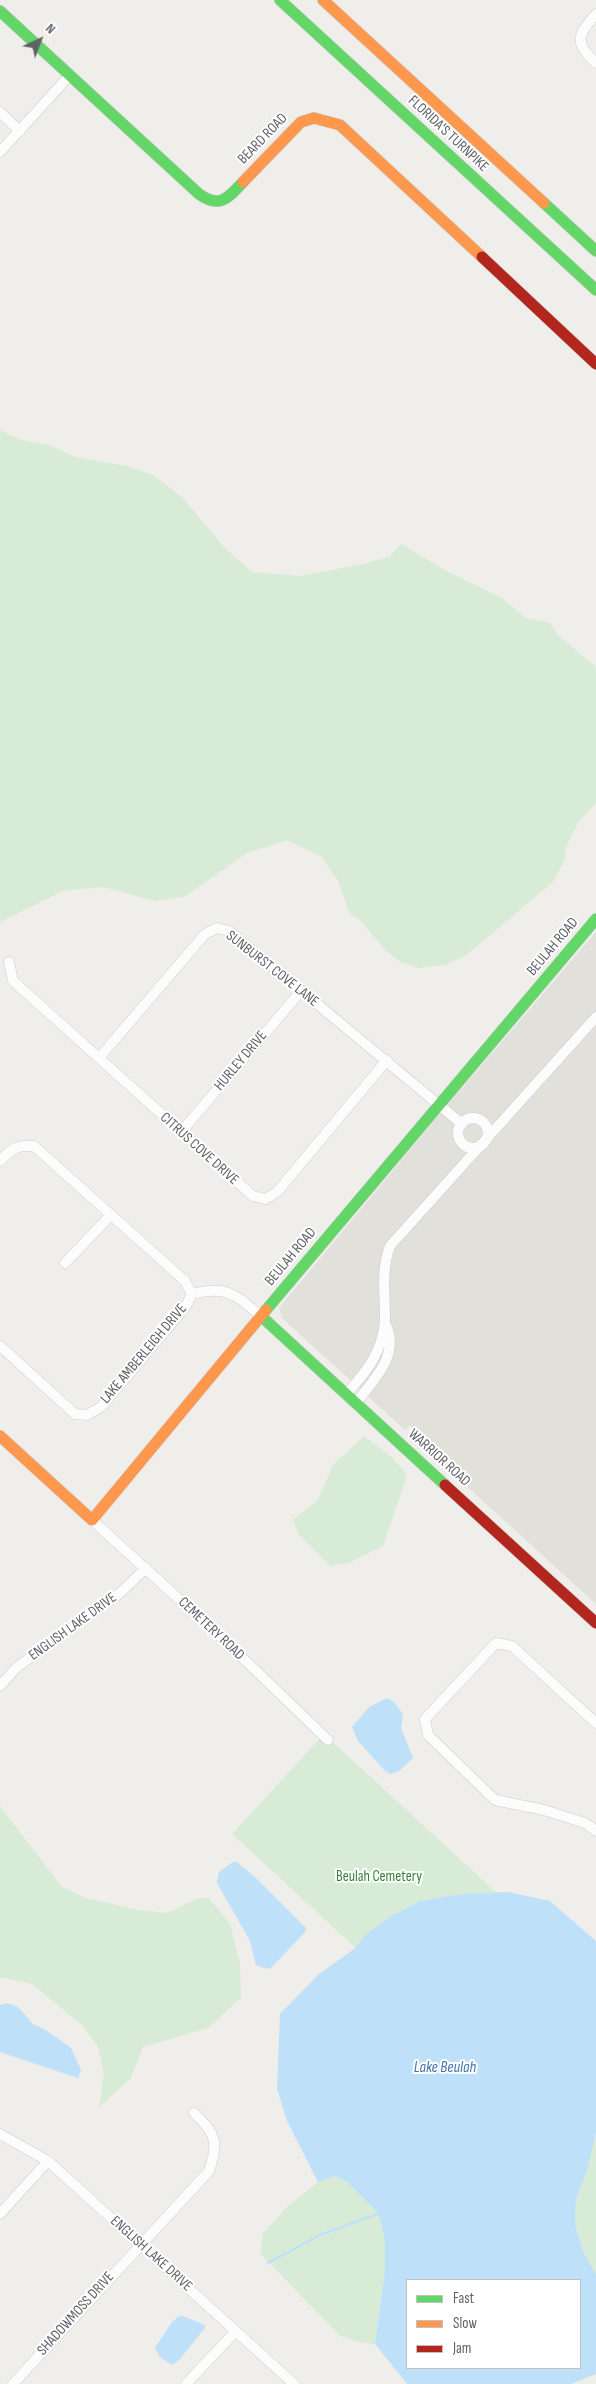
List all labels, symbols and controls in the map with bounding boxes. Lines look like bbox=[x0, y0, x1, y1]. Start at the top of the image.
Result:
north arrow bbox=[15, 15, 65, 65]
text: N bbox=[42, 20, 59, 37]
street label: FLORIDA'S TURNPIKE bbox=[404, 92, 492, 176]
street label: BEARD ROAD bbox=[234, 110, 292, 168]
street label: BEULAH ROAD bbox=[523, 914, 583, 980]
street label: SUNBURST COVE LANE bbox=[222, 927, 322, 1011]
street label: HURLEY DRIVE bbox=[211, 1027, 271, 1095]
street label: CITRUS COVE DRIVE bbox=[156, 1109, 242, 1189]
street label: BEULAH ROAD bbox=[261, 1224, 321, 1290]
street label: LAKE AMBERLEIGH DRIVE bbox=[97, 1300, 191, 1408]
street label: WARRIOR ROAD bbox=[404, 1425, 474, 1491]
street label: ENGLISH LAKE DRIVE bbox=[26, 1589, 120, 1665]
street label: CEMETERY ROAD bbox=[174, 1594, 248, 1664]
park label: Beulah Cemetery bbox=[336, 1868, 422, 1886]
water label: Lake Beulah bbox=[414, 2058, 476, 2078]
street label: ENGLISH LAKE DRIVE bbox=[106, 2213, 196, 2295]
street label: SHADOWMOSS DRIVE bbox=[34, 2268, 118, 2360]
legend bbox=[406, 2279, 581, 2369]
text: Fast bbox=[453, 2289, 474, 2308]
text: Slow bbox=[453, 2314, 477, 2333]
text: Jam bbox=[453, 2339, 471, 2358]

